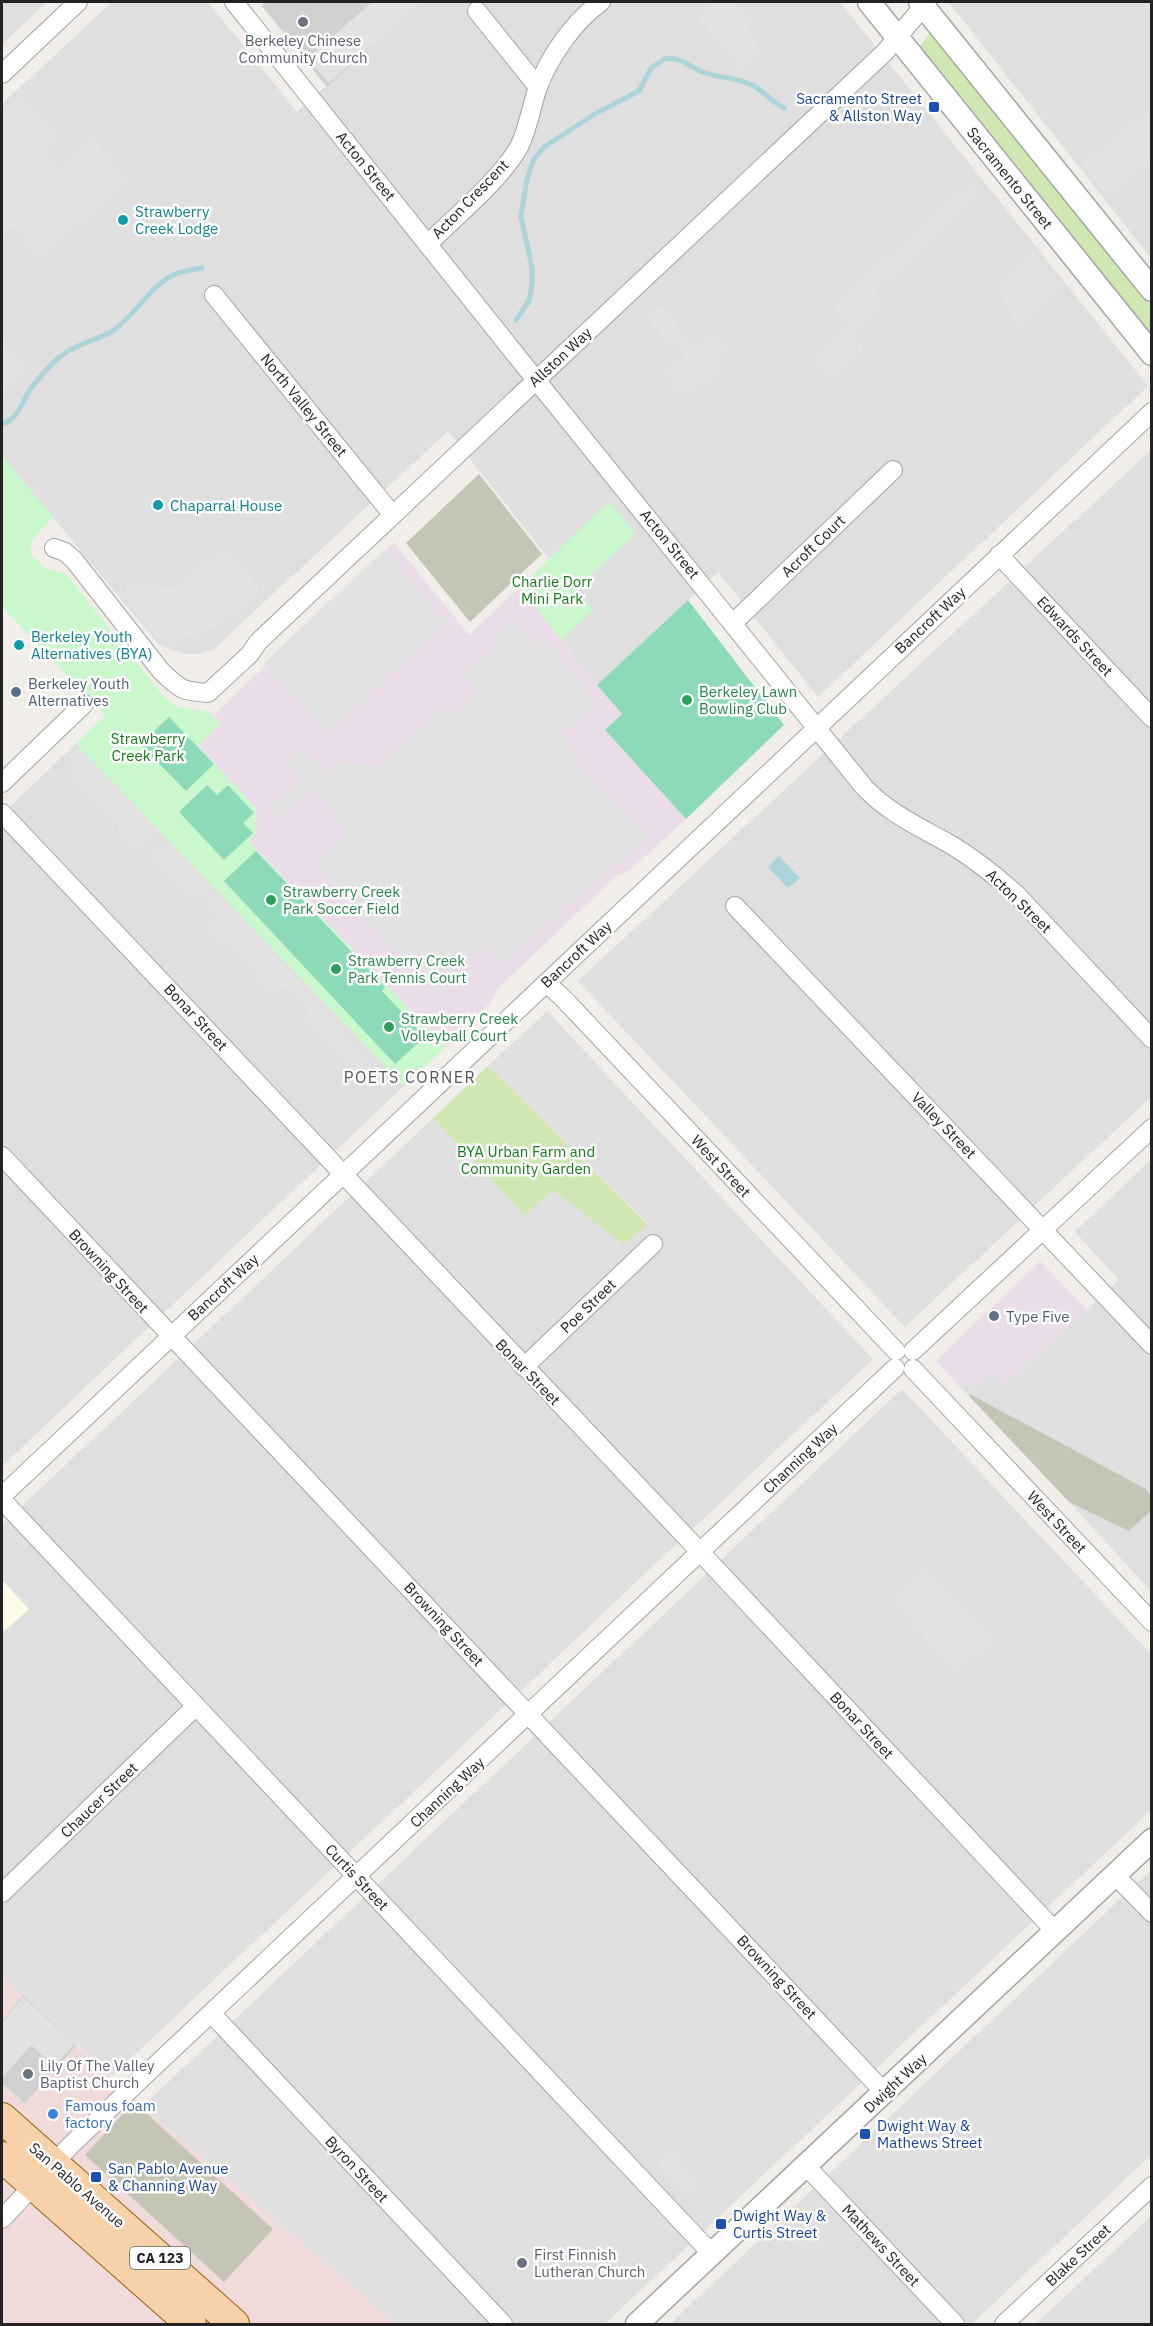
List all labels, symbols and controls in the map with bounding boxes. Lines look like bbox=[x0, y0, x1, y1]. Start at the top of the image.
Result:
marker: Berkeley Chinese Community Church bbox=[296, 15, 310, 29]
place label: Berkeley Chinese Community Church bbox=[239, 31, 367, 67]
place label: Sacramento Street & Allston Way bbox=[796, 89, 923, 125]
marker: Sacramento Street & Allston Way bbox=[927, 100, 941, 114]
street label: Sacramento Street bbox=[963, 123, 1057, 233]
street label: Acton Street bbox=[332, 127, 400, 205]
street label: Acton Crescent bbox=[428, 156, 512, 242]
place label: Strawberry Creek Lodge bbox=[135, 202, 218, 238]
marker: Strawberry Creek Lodge bbox=[116, 213, 130, 227]
street label: Allston Way bbox=[525, 323, 596, 391]
street label: North Valley Street bbox=[257, 350, 351, 460]
place label: Chaparral House bbox=[170, 496, 282, 515]
marker: Chaparral House bbox=[151, 498, 165, 512]
street label: Acton Street bbox=[636, 505, 704, 583]
street label: Acroft Court bbox=[777, 511, 849, 581]
park label: Charlie Dorr Mini Park bbox=[512, 572, 593, 608]
street label: Bancroft Way bbox=[891, 582, 970, 658]
street label: Edwards Street bbox=[1033, 592, 1117, 680]
place label: Berkeley Youth Alternatives (BYA) bbox=[31, 627, 153, 663]
marker: Berkeley Youth Alternatives (BYA) bbox=[12, 638, 26, 652]
place label: Berkeley Youth Alternatives bbox=[28, 674, 130, 710]
place label: Berkeley Lawn Bowling Club bbox=[699, 682, 797, 718]
marker: Berkeley Youth Alternatives bbox=[9, 685, 23, 699]
marker: Berkeley Lawn Bowling Club bbox=[680, 693, 694, 707]
park label: Strawberry Creek Park bbox=[111, 729, 186, 765]
street label: Acton Street bbox=[982, 865, 1056, 937]
place label: Strawberry Creek Park Soccer Field bbox=[283, 882, 400, 918]
marker: Strawberry Creek Park Soccer Field bbox=[264, 893, 278, 907]
street label: Bancroft Way bbox=[537, 916, 616, 992]
place label: Strawberry Creek Park Tennis Court bbox=[348, 951, 466, 987]
marker: Strawberry Creek Park Tennis Court bbox=[329, 962, 343, 976]
street label: Bonar Street bbox=[160, 979, 232, 1055]
place label: Strawberry Creek Volleyball Court bbox=[401, 1009, 518, 1045]
marker: Strawberry Creek Volleyball Court bbox=[382, 1020, 396, 1034]
district label: POETS CORNER bbox=[344, 1067, 476, 1087]
street label: Valley Street bbox=[908, 1088, 980, 1162]
street label: West Street bbox=[687, 1131, 755, 1201]
park label: BYA Urban Farm and Community Garden bbox=[457, 1142, 595, 1178]
street label: Browning Street bbox=[65, 1225, 153, 1317]
street label: Bancroft Way bbox=[184, 1249, 263, 1325]
street label: Poe Street bbox=[556, 1275, 620, 1337]
place label: Type Five bbox=[1006, 1307, 1070, 1326]
marker: Type Five bbox=[987, 1309, 1001, 1323]
street label: Bonar Street bbox=[492, 1335, 564, 1409]
street label: Channing Way bbox=[759, 1418, 842, 1497]
street label: West Street bbox=[1023, 1487, 1091, 1557]
street label: Browning Street bbox=[400, 1578, 488, 1670]
street label: Bonar Street bbox=[826, 1687, 898, 1763]
street label: Channing Way bbox=[406, 1752, 489, 1831]
street label: Chaucer Street bbox=[56, 1758, 142, 1842]
street label: Curtis Street bbox=[321, 1840, 393, 1914]
street label: Browning Street bbox=[733, 1931, 821, 2023]
street label: Dwight Way bbox=[860, 2049, 931, 2117]
place label: Lily Of The Valley Baptist Church bbox=[40, 2056, 155, 2092]
marker: Lily Of The Valley Baptist Church bbox=[21, 2067, 35, 2081]
place label: Famous foam factory bbox=[65, 2096, 156, 2132]
marker: Famous foam factory bbox=[46, 2107, 60, 2121]
place label: Dwight Way & Mathews Street bbox=[877, 2116, 983, 2152]
marker: Dwight Way & Mathews Street bbox=[858, 2127, 872, 2141]
street label: Byron Street bbox=[321, 2132, 393, 2206]
street label: San Pablo Avenue bbox=[25, 2138, 129, 2232]
place label: San Pablo Avenue & Channing Way bbox=[108, 2159, 229, 2195]
marker: San Pablo Avenue & Channing Way bbox=[89, 2170, 103, 2184]
street label: Mathews Street bbox=[838, 2200, 924, 2290]
place label: Dwight Way & Curtis Street bbox=[733, 2206, 827, 2242]
marker: Dwight Way & Curtis Street bbox=[714, 2217, 728, 2231]
street label: Blake Street bbox=[1041, 2220, 1115, 2290]
place label: First Finnish Lutheran Church bbox=[534, 2245, 645, 2281]
road number: CA 123 bbox=[130, 2247, 190, 2269]
marker: First Finnish Lutheran Church bbox=[515, 2256, 529, 2270]

